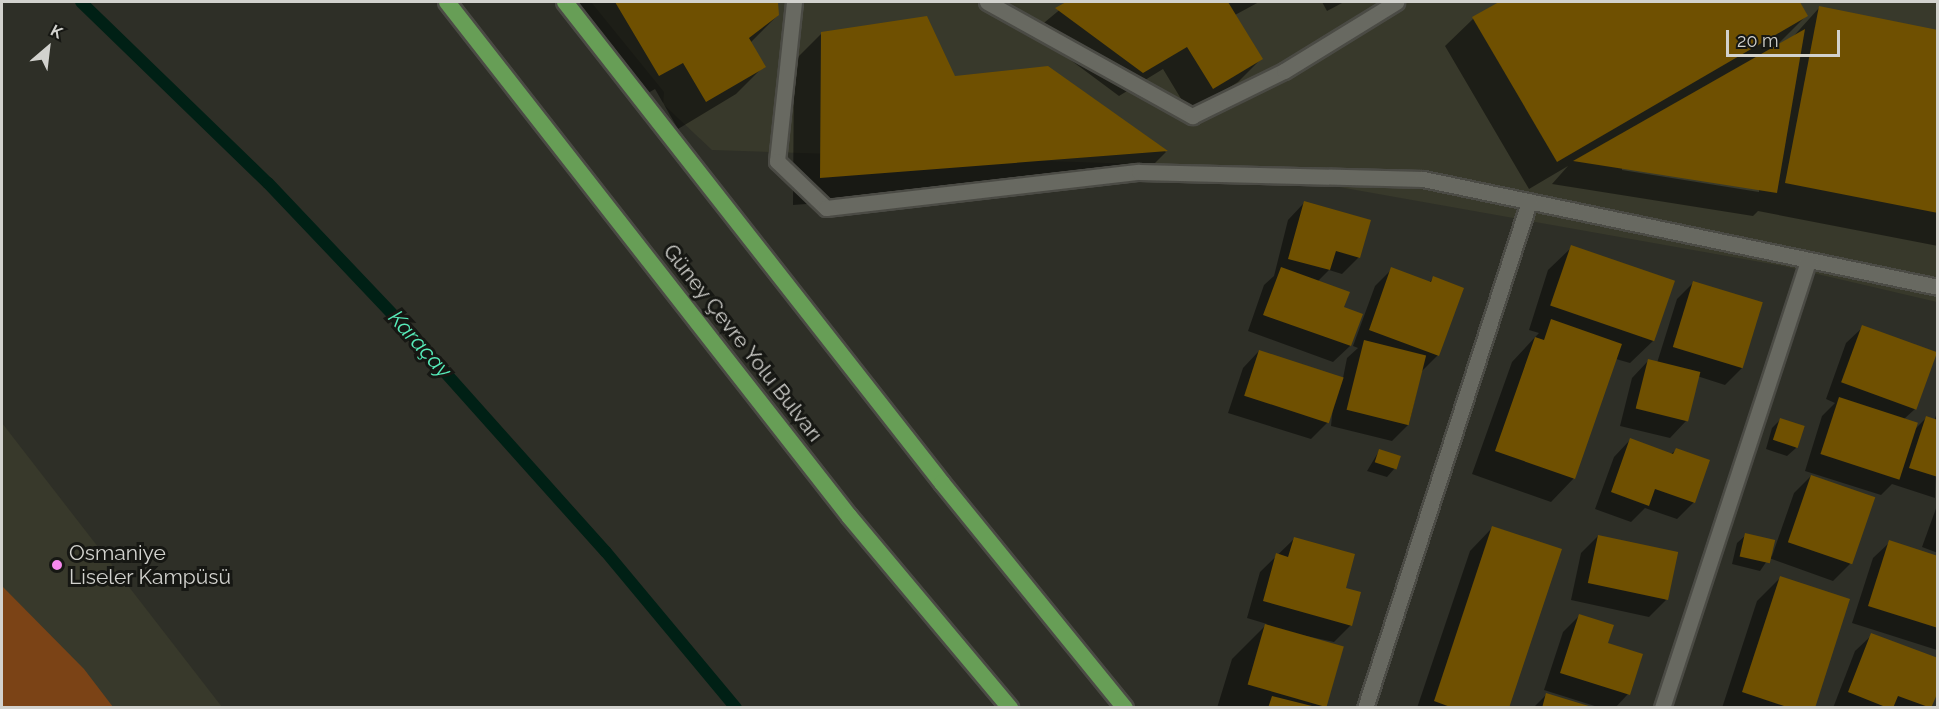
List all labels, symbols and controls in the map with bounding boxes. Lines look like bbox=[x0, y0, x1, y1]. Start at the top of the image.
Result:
north arrow bbox=[18, 18, 78, 78]
scale bar bbox=[1729, 18, 1843, 56]
text: K bbox=[47, 21, 66, 43]
text: 20 m bbox=[1737, 30, 1779, 51]
street label: Güney Çevre Yolu Bulvarı bbox=[658, 239, 828, 447]
water label: Karaçay bbox=[383, 305, 457, 383]
place label: Osmaniye Liseler Kampüsü bbox=[69, 540, 231, 590]
marker: Osmaniye Liseler Kampüsü bbox=[50, 558, 64, 572]

